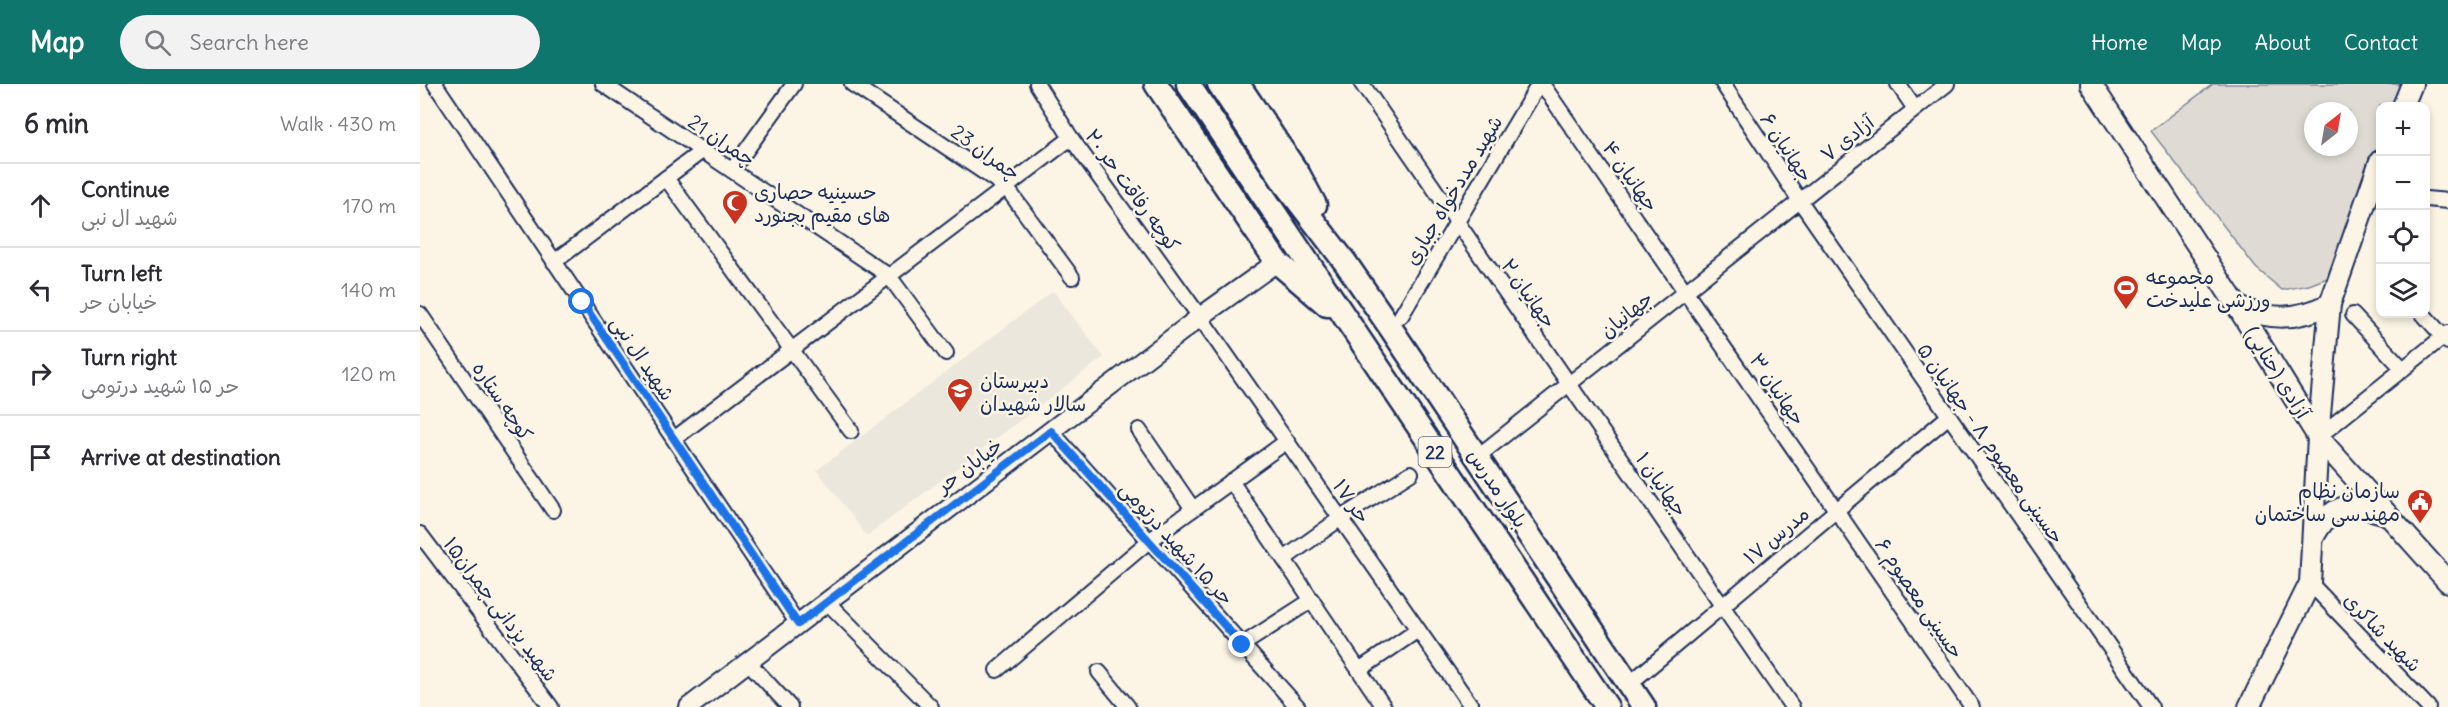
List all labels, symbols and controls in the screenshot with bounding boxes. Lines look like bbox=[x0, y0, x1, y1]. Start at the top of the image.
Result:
search box bbox=[120, 15, 540, 69]
text: Map bbox=[30, 24, 84, 60]
icon: search bbox=[141, 26, 174, 59]
text: Search here bbox=[189, 28, 309, 56]
text: Home bbox=[2091, 29, 2148, 56]
text: Map bbox=[2181, 29, 2222, 56]
text: About bbox=[2255, 29, 2311, 56]
text: Contact bbox=[2344, 29, 2418, 56]
north arrow bbox=[2304, 102, 2358, 156]
map controls bbox=[2376, 102, 2430, 318]
button: + bbox=[2376, 102, 2430, 156]
text: 6 min bbox=[24, 107, 89, 140]
street label: چمران 21 bbox=[683, 108, 760, 172]
street label: جهانیان ۶ bbox=[1755, 108, 1819, 186]
street label: آزادی ۷ bbox=[1815, 109, 1880, 167]
text: Walk · 430 m bbox=[280, 111, 396, 136]
street label: شهید مددخواه جباری bbox=[1398, 111, 1508, 270]
street label: چمران 23 bbox=[946, 119, 1025, 186]
street label: کوچه رفاقت حر ۲۰ bbox=[1079, 124, 1186, 257]
street label: جهانیان ۴ bbox=[1598, 136, 1664, 216]
button: − bbox=[2376, 156, 2430, 210]
text: Continue bbox=[81, 175, 170, 203]
place label: حسینیه حصاری های مقیم بجنورد bbox=[754, 179, 890, 230]
mosque icon: حسینیه حصاری های مقیم بجنورد bbox=[720, 188, 750, 226]
icon: ahead bbox=[24, 189, 57, 222]
text: 170 m bbox=[343, 193, 396, 218]
text: شهید ال نبی bbox=[81, 205, 178, 230]
button: locate bbox=[2376, 210, 2430, 264]
street label: جهانیان ۲ bbox=[1496, 253, 1562, 333]
text: Turn left bbox=[81, 259, 162, 287]
place label: مجموعه ورزشی علیدخت bbox=[2146, 264, 2271, 313]
button: layers bbox=[2376, 264, 2430, 318]
icon: left bbox=[24, 273, 57, 306]
sports icon: مجموعه ورزشی علیدخت bbox=[2111, 273, 2141, 311]
text: 140 m bbox=[341, 277, 396, 302]
street label: جهانیان bbox=[1594, 285, 1658, 343]
route start bbox=[568, 288, 594, 314]
text: خیابان حر bbox=[81, 289, 157, 314]
street label: شهید ال نبی bbox=[605, 311, 680, 406]
street label: آزادی (حنایی) bbox=[2239, 321, 2317, 424]
street label: حسینی معصوم ۸ - جهانیان ۵ bbox=[1909, 338, 2070, 551]
text: Turn right bbox=[81, 343, 177, 371]
street label: جهانیان ۳ bbox=[1745, 348, 1811, 430]
icon: right bbox=[24, 357, 57, 390]
street label: کوچه ستاره bbox=[467, 357, 539, 446]
text: 120 m bbox=[342, 361, 396, 386]
place label: دبیرستان سالار شهیدان bbox=[980, 368, 1086, 416]
text: حر ۱۵ شهید درتومی bbox=[81, 373, 239, 398]
school or university icon: دبیرستان سالار شهیدان bbox=[945, 376, 975, 414]
street label: خیابان حر bbox=[929, 432, 1007, 499]
road number: 22 bbox=[1418, 437, 1452, 467]
icon: arrive bbox=[24, 441, 57, 474]
text: Arrive at destination bbox=[81, 443, 281, 471]
street label: بلوار مدرس bbox=[1462, 444, 1534, 532]
street label: جهانیان ۱ bbox=[1631, 447, 1693, 521]
street label: حر ۱۷ bbox=[1328, 474, 1376, 528]
street label: حر ۱۵ شهید درتومی bbox=[1114, 476, 1239, 611]
place label: سازمان نظام مهندسی ساختمان bbox=[2255, 478, 2400, 527]
public building icon: سازمان نظام مهندسی ساختمان bbox=[2405, 487, 2435, 525]
street label: مدرس ۱۷ bbox=[1738, 500, 1814, 570]
street label: شهید یزدانی چمران۱۵ bbox=[438, 532, 563, 687]
street label: حسینی معصوم ۶ bbox=[1867, 533, 1970, 665]
street label: شهید شاکری bbox=[2339, 587, 2427, 677]
route end bbox=[1228, 631, 1254, 657]

